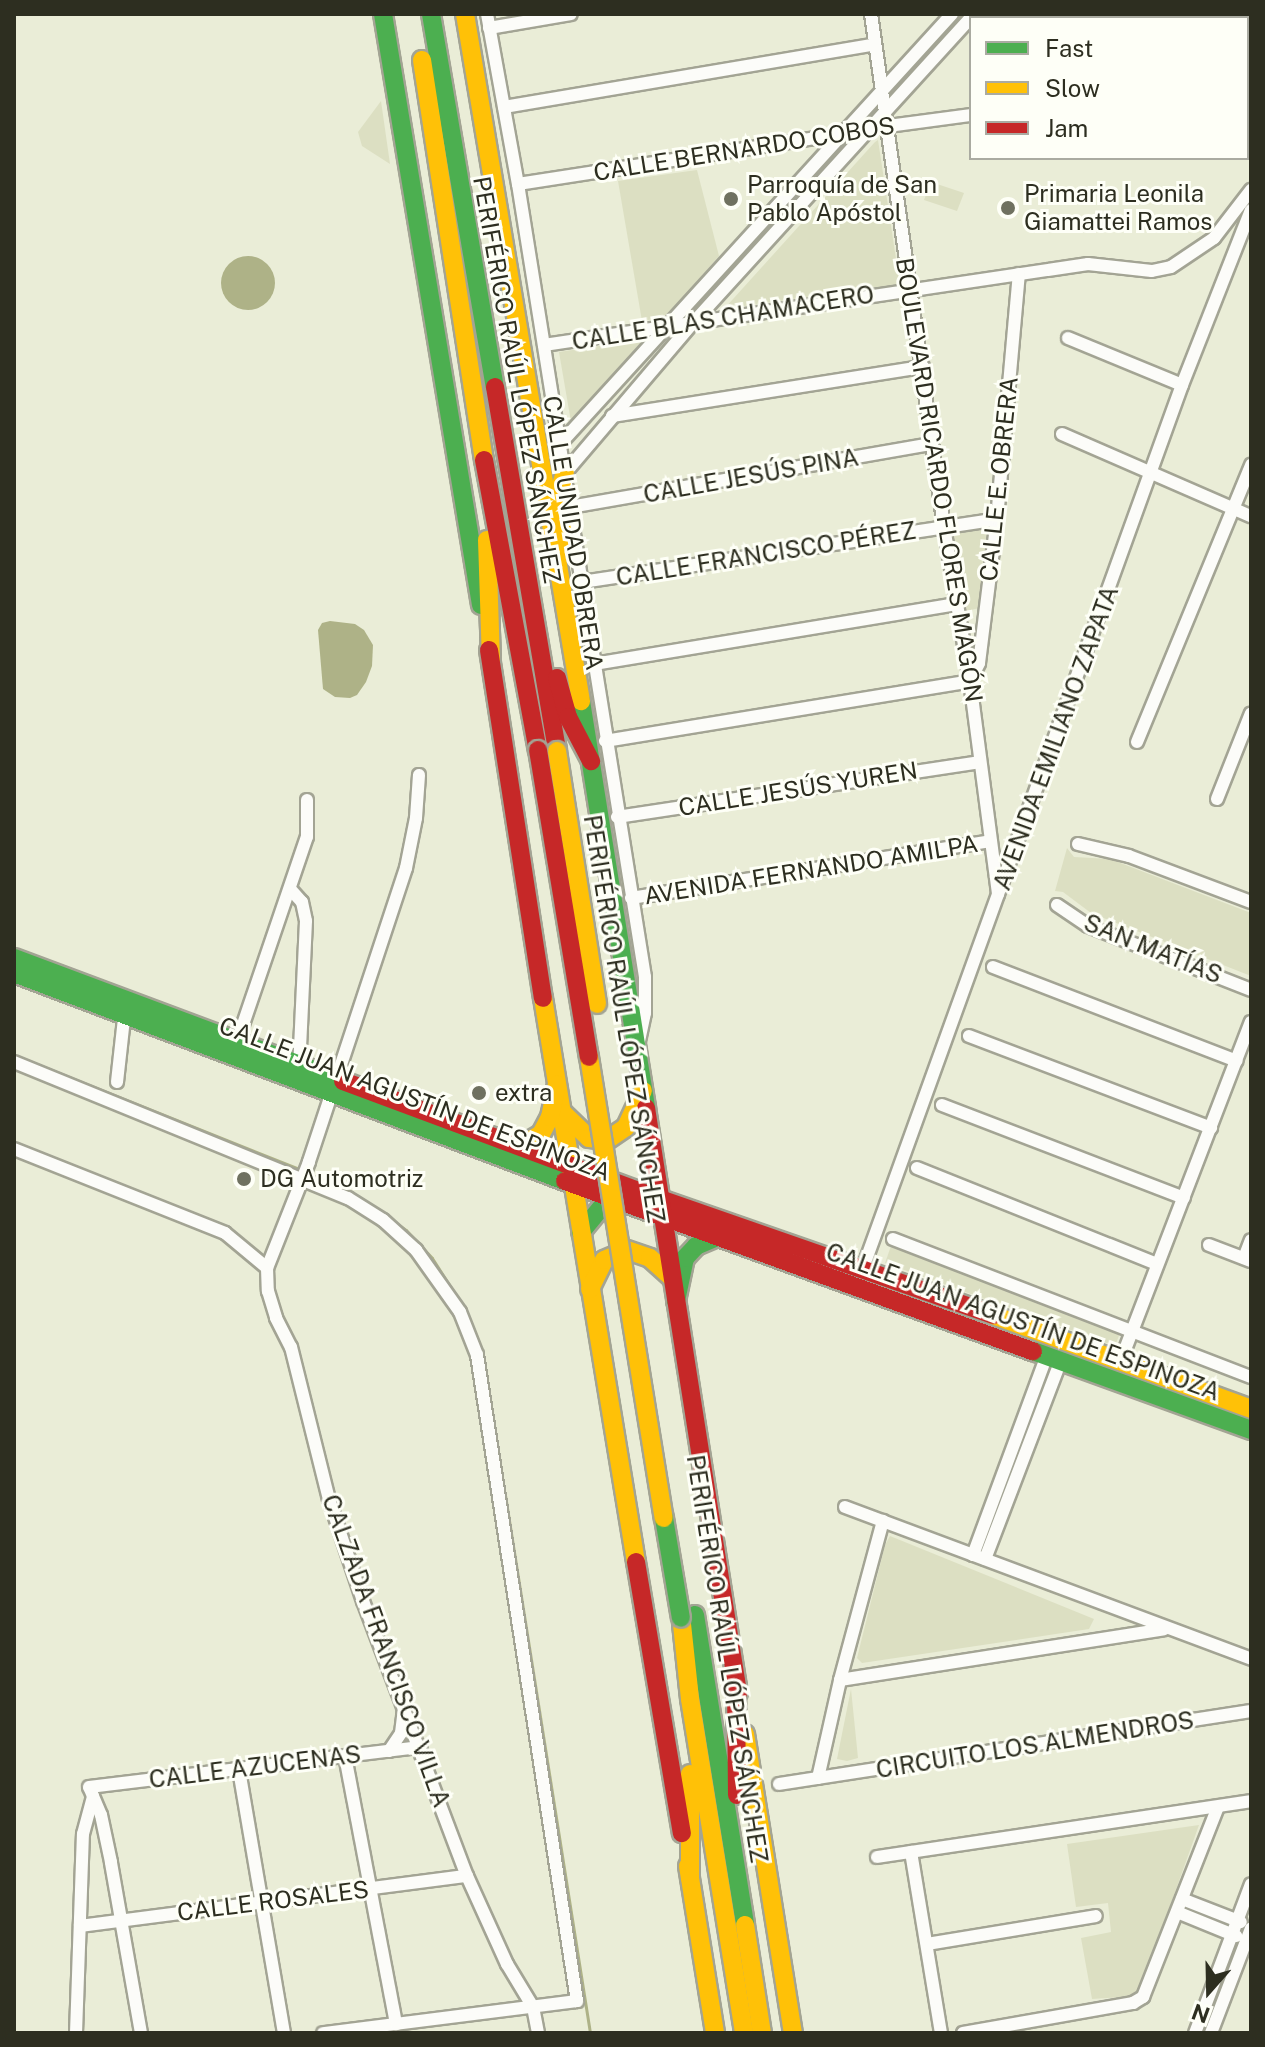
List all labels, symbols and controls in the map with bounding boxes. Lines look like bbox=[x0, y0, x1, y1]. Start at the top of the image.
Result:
legend bbox=[969, 16, 1249, 160]
text: Fast bbox=[1045, 34, 1093, 62]
text: Slow bbox=[1045, 74, 1100, 102]
street label: CALLE BERNARDO COBOS bbox=[591, 111, 897, 187]
text: Jam bbox=[1045, 114, 1088, 142]
place label: Parroquía de San Pablo Apóstol bbox=[747, 171, 938, 227]
street label: PERIFÉRICO RAÚL LÓPEZ SÁNCHEZ bbox=[467, 174, 567, 586]
place label: Primaria Leonila Giamattei Ramos bbox=[1024, 180, 1212, 236]
marker: Parroquía de San Pablo Apóstol bbox=[722, 190, 740, 208]
marker: Primaria Leonila Giamattei Ramos bbox=[999, 199, 1017, 217]
street label: BOULEVARD RICARDO FLORES MAGÓN bbox=[890, 256, 988, 704]
street label: CALLE BLAS CHAMACERO bbox=[570, 280, 876, 356]
street label: CALLE E. OBRERA bbox=[974, 375, 1024, 583]
street label: CALLE UNIDAD OBRERA bbox=[537, 394, 609, 672]
street label: CALLE JESÚS PINA bbox=[641, 443, 861, 509]
street label: CALLE FRANCISCO PÉREZ bbox=[614, 516, 918, 592]
street label: AVENIDA EMILIANO ZAPATA bbox=[987, 582, 1125, 894]
street label: CALLE JESÚS YUREN bbox=[676, 756, 920, 822]
street label: PERIFÉRICO RAÚL LÓPEZ SÁNCHEZ bbox=[577, 813, 671, 1225]
street label: AVENIDA FERNANDO AMILPA bbox=[642, 829, 980, 911]
street label: SAN MATÍAS bbox=[1080, 908, 1226, 990]
street label: CALLE JUAN AGUSTÍN DE ESPINOZA bbox=[215, 1011, 615, 1187]
place label: extra bbox=[495, 1079, 552, 1107]
marker: extra bbox=[470, 1084, 488, 1102]
place label: DG Automotriz bbox=[260, 1165, 423, 1193]
marker: DG Automotriz bbox=[235, 1170, 253, 1188]
street label: CALLE JUAN AGUSTÍN DE ESPINOZA bbox=[822, 1237, 1224, 1407]
street label: PERIFÉRICO RAÚL LÓPEZ SÁNCHEZ bbox=[680, 1453, 774, 1865]
street label: CALZADA FRANCISCO VILLA bbox=[316, 1490, 456, 1812]
street label: CIRCUITO LOS ALMENDROS bbox=[874, 1706, 1196, 1784]
street label: CALLE AZUCENAS bbox=[147, 1740, 363, 1794]
street label: CALLE ROSALES bbox=[176, 1875, 370, 1927]
north arrow bbox=[1169, 1951, 1249, 2031]
text: N bbox=[1188, 1998, 1213, 2029]

